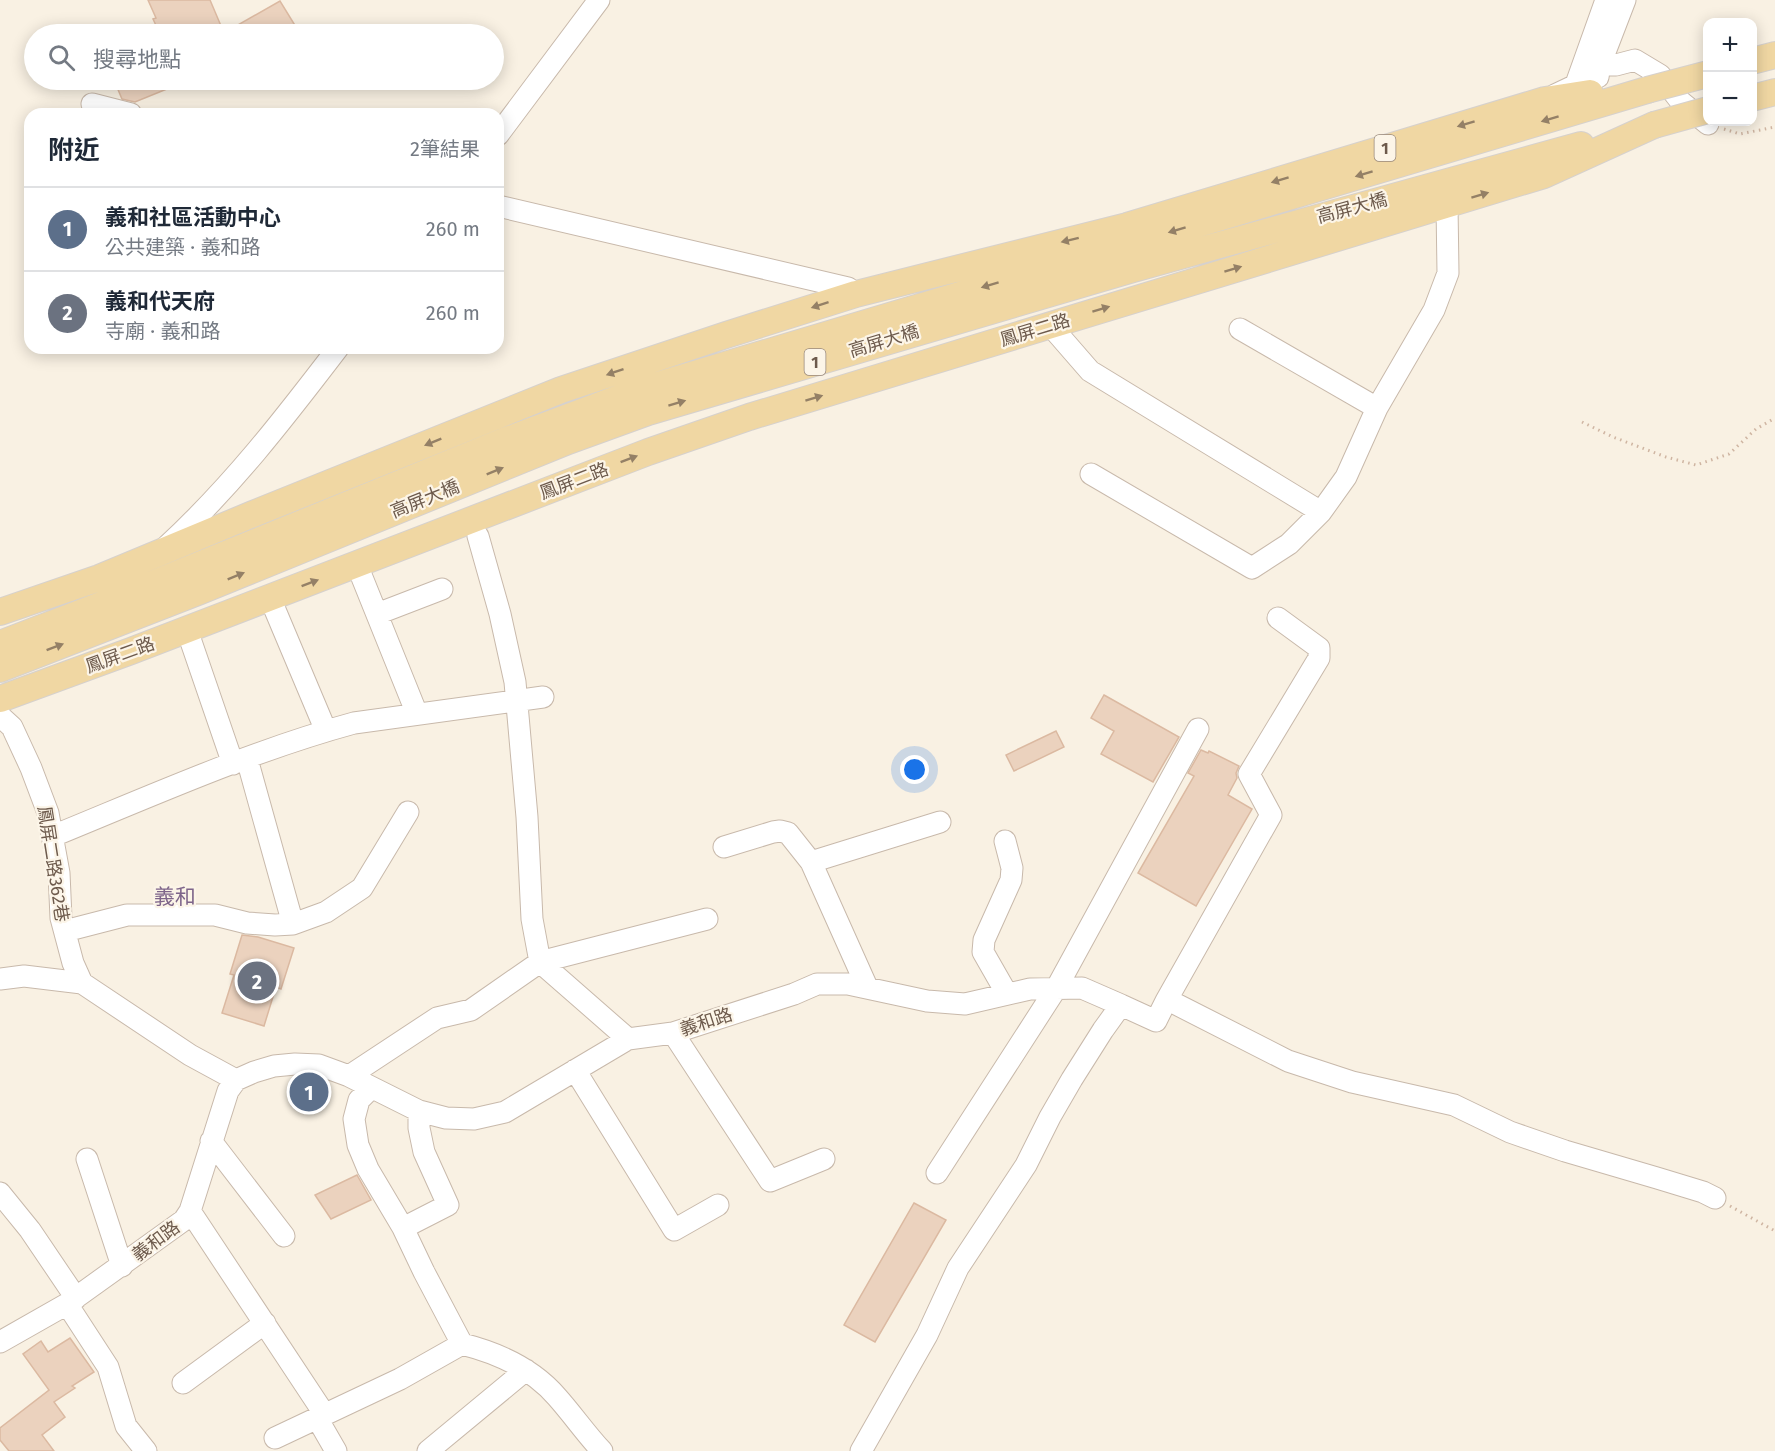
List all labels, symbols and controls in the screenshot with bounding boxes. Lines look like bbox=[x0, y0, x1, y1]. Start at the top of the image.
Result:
map controls bbox=[1703, 18, 1757, 126]
button: + bbox=[1703, 18, 1757, 72]
search box bbox=[24, 24, 504, 90]
icon: search bbox=[45, 41, 78, 74]
text: 搜尋地點 bbox=[93, 46, 181, 73]
button: − bbox=[1703, 72, 1757, 126]
one-way arrow bbox=[1541, 115, 1559, 124]
one-way arrow bbox=[1457, 120, 1475, 129]
text: 附近 bbox=[48, 135, 100, 166]
road number: 1 bbox=[1374, 135, 1396, 161]
text: 2筆結果 bbox=[410, 137, 480, 161]
one-way arrow bbox=[1354, 170, 1372, 179]
one-way arrow bbox=[1271, 176, 1289, 185]
street label: 高屏大橋 bbox=[1314, 188, 1390, 228]
one-way arrow bbox=[1472, 190, 1490, 199]
text: 義和社區活動中心 bbox=[105, 204, 281, 231]
text: 1 bbox=[63, 217, 72, 241]
text: 260 m bbox=[426, 217, 480, 241]
one-way arrow bbox=[1168, 226, 1186, 235]
text: 公共建築 · 義和路 bbox=[105, 235, 260, 259]
one-way arrow bbox=[1061, 236, 1079, 246]
one-way arrow bbox=[1224, 264, 1242, 273]
one-way arrow bbox=[981, 281, 999, 290]
text: 義和代天府 bbox=[105, 288, 215, 315]
text: 2 bbox=[62, 301, 73, 325]
text: 260 m bbox=[426, 301, 480, 325]
one-way arrow bbox=[811, 301, 829, 310]
one-way arrow bbox=[1092, 304, 1110, 313]
street label: 鳳屏二路 bbox=[997, 309, 1073, 351]
text: 寺廟 · 義和路 bbox=[105, 319, 220, 343]
street label: 高屏大橋 bbox=[846, 320, 922, 362]
road number: 1 bbox=[804, 349, 826, 375]
one-way arrow bbox=[606, 368, 624, 378]
one-way arrow bbox=[805, 392, 823, 402]
one-way arrow bbox=[668, 398, 686, 407]
one-way arrow bbox=[424, 438, 442, 447]
one-way arrow bbox=[620, 454, 638, 464]
street label: 鳳屏二路 bbox=[536, 458, 612, 504]
one-way arrow bbox=[486, 466, 504, 476]
street label: 高屏大橋 bbox=[388, 475, 462, 523]
one-way arrow bbox=[227, 571, 245, 580]
one-way arrow bbox=[301, 577, 319, 587]
street label: 鳳屏二路 bbox=[82, 632, 158, 678]
one-way arrow bbox=[46, 642, 64, 652]
your location bbox=[900, 755, 929, 784]
street label: 鳳屏二路362巷 bbox=[33, 804, 73, 924]
district label: 義和 bbox=[154, 884, 196, 910]
pin: 2 bbox=[238, 958, 276, 1004]
street label: 義和路 bbox=[677, 1003, 735, 1041]
pin: 1 bbox=[290, 1070, 328, 1114]
street label: 義和路 bbox=[128, 1216, 184, 1266]

